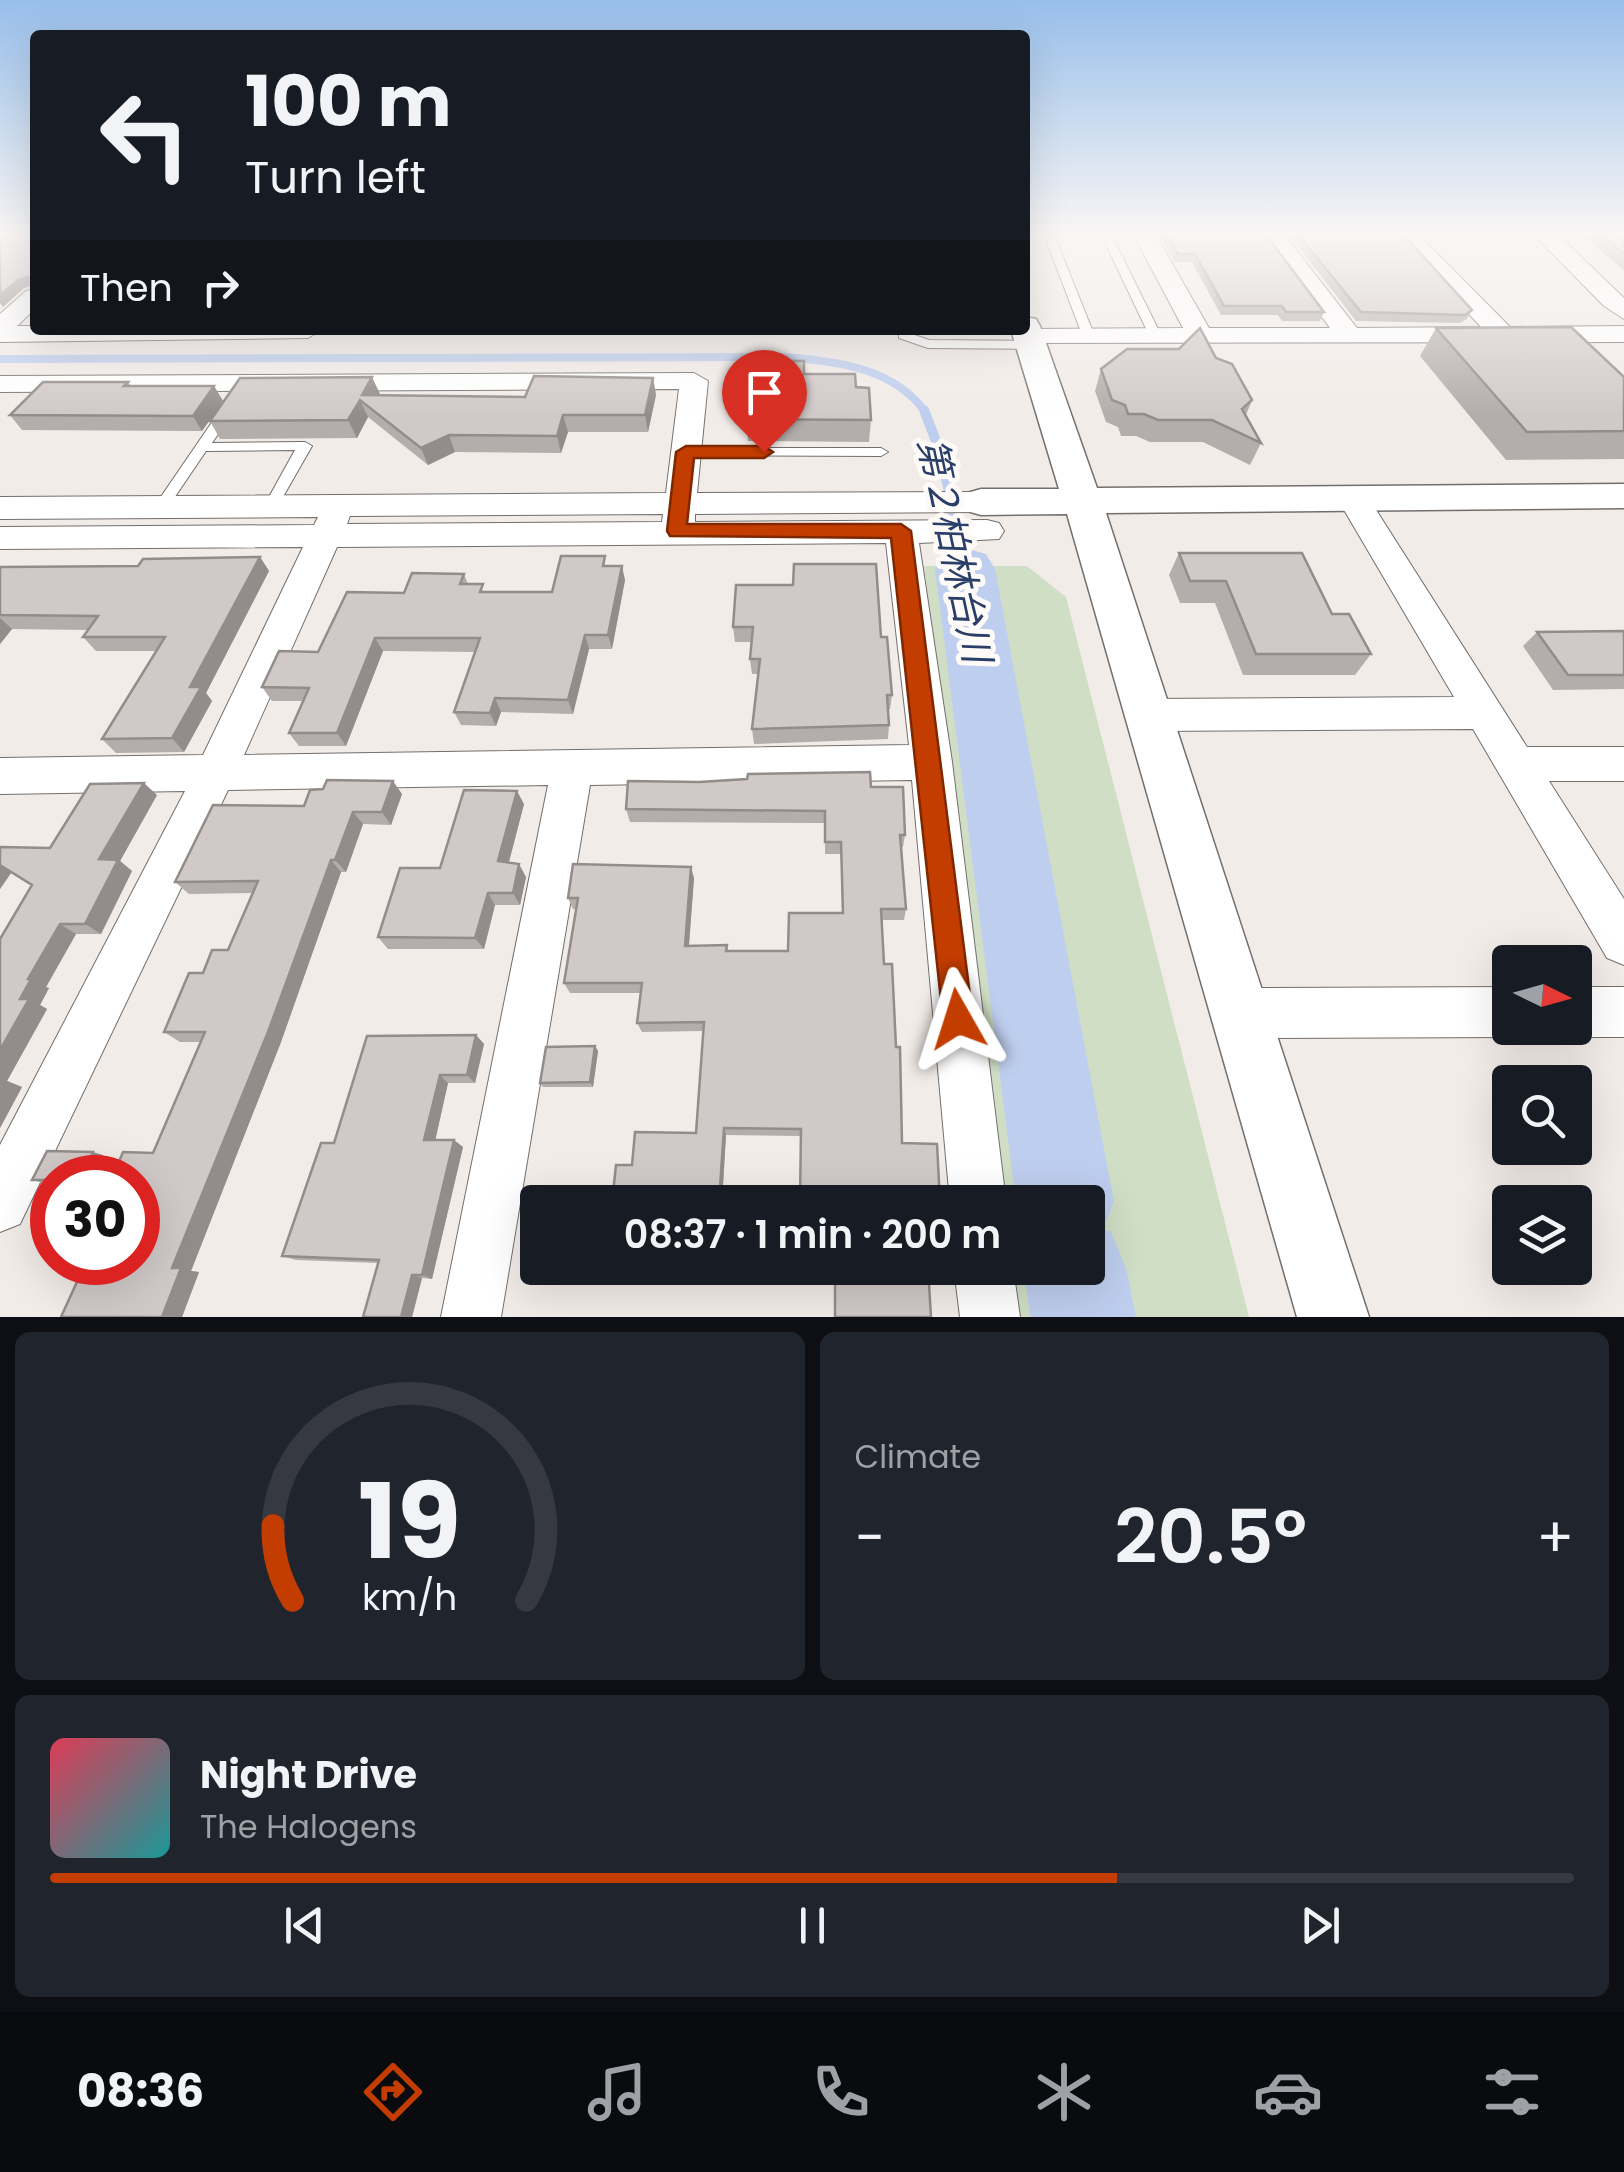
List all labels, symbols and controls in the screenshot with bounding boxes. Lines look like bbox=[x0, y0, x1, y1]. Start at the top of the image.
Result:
text: 100 m bbox=[245, 52, 452, 151]
icon: left bbox=[80, 70, 210, 200]
text: Turn left bbox=[245, 146, 426, 209]
icon: right bbox=[193, 260, 248, 315]
text: Then bbox=[80, 261, 173, 314]
pin bbox=[722, 350, 807, 453]
icon: arrive bbox=[737, 365, 792, 420]
water label: 第２柏林台川 bbox=[905, 433, 1005, 671]
north arrow bbox=[1492, 945, 1592, 1045]
map controls bbox=[1492, 945, 1592, 1285]
position arrow bbox=[906, 967, 1010, 1071]
button: search bbox=[1492, 1065, 1592, 1165]
speed limit sign: 30 bbox=[30, 1155, 160, 1285]
button: layers bbox=[1492, 1185, 1592, 1285]
text: 08:37 · 1 min · 200 m bbox=[624, 1208, 1001, 1261]
text: Climate bbox=[855, 1434, 981, 1479]
text: 19 bbox=[358, 1449, 461, 1594]
text: 20.5° bbox=[1114, 1484, 1307, 1589]
text: − bbox=[855, 1499, 885, 1576]
text: + bbox=[1536, 1499, 1574, 1576]
text: km/h bbox=[362, 1572, 457, 1623]
text: Night Drive bbox=[200, 1748, 417, 1801]
text: The Halogens bbox=[200, 1804, 417, 1849]
icon: previous bbox=[277, 1898, 332, 1953]
icon: pause bbox=[785, 1898, 840, 1953]
icon: next bbox=[1293, 1898, 1348, 1953]
icon: directions bbox=[358, 2057, 428, 2127]
icon: music bbox=[582, 2057, 652, 2127]
icon: phone bbox=[806, 2057, 876, 2127]
icon: climate bbox=[1029, 2057, 1099, 2127]
icon: car bbox=[1253, 2057, 1323, 2127]
icon: filters bbox=[1477, 2057, 1547, 2127]
text: 08:36 bbox=[77, 2060, 204, 2123]

